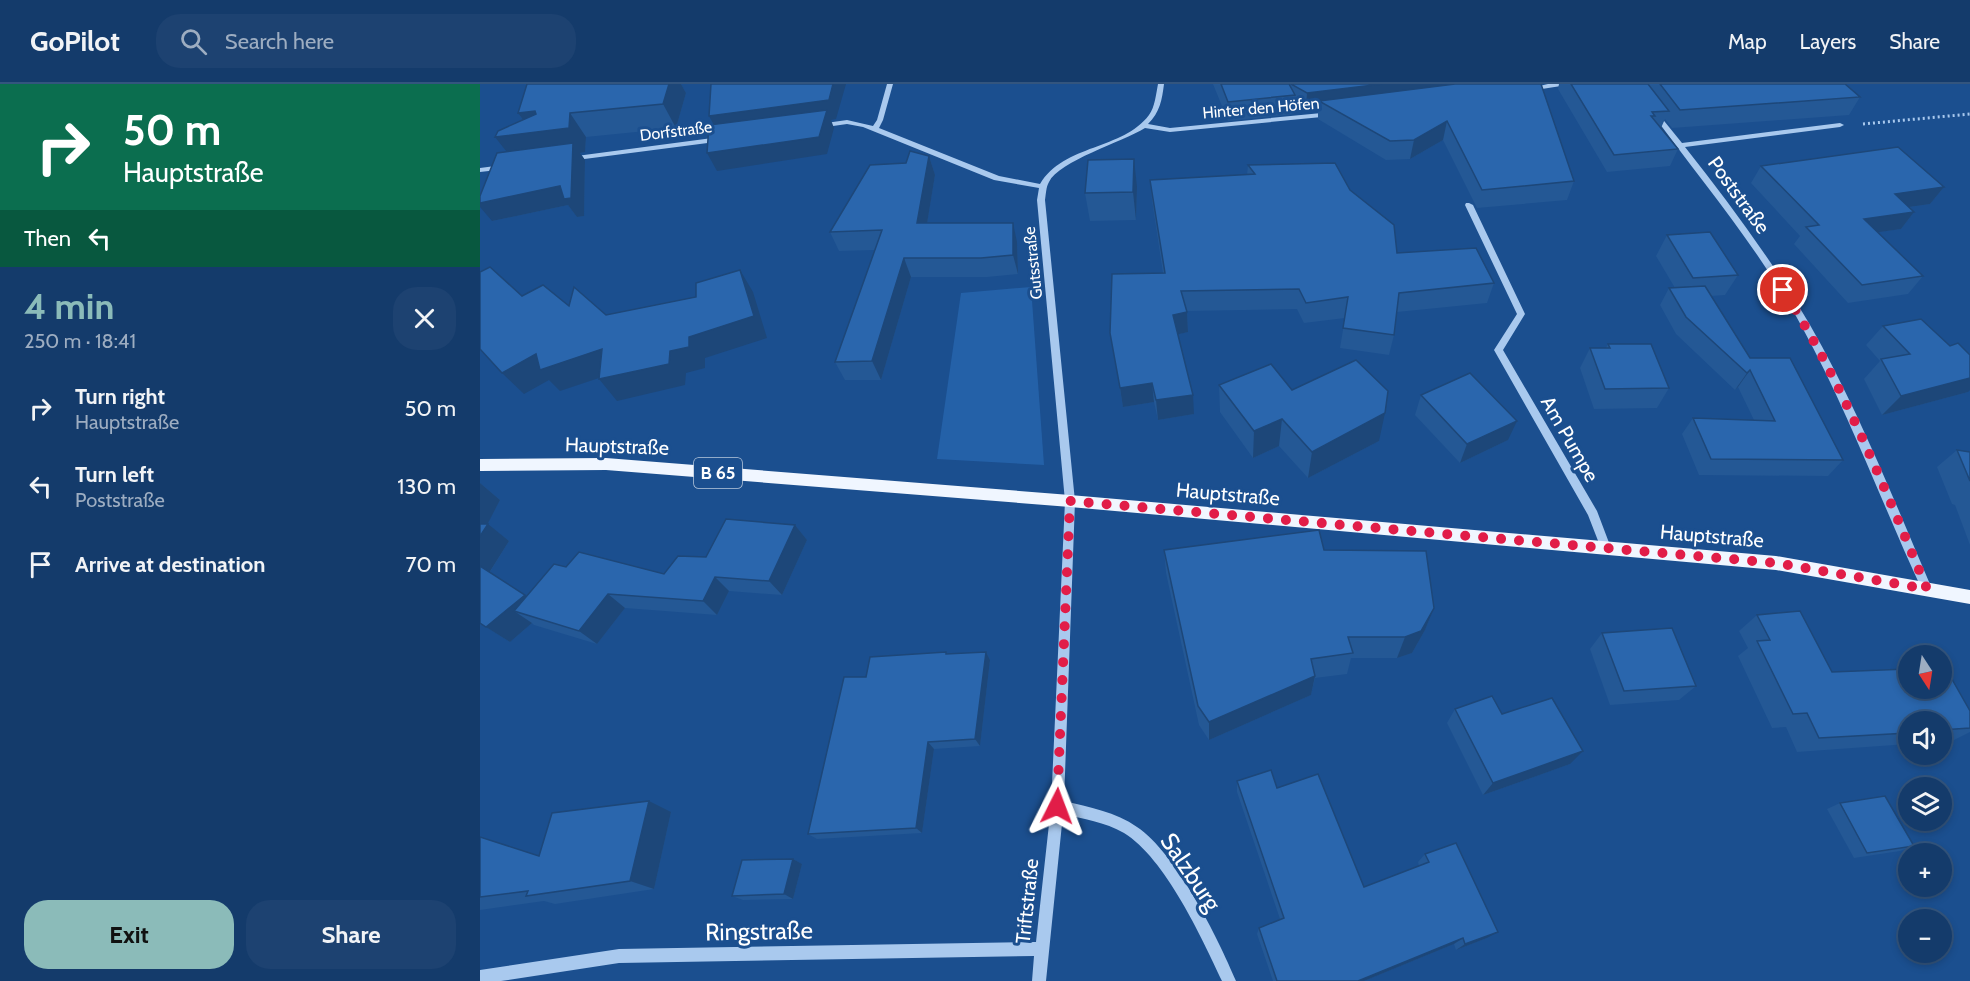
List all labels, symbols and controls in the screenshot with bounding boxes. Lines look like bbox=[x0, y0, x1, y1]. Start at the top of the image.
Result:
search box bbox=[156, 14, 576, 68]
text: GoPilot bbox=[30, 24, 120, 58]
icon: search bbox=[177, 25, 210, 58]
text: Search here bbox=[225, 28, 334, 55]
text: Map bbox=[1728, 29, 1767, 54]
text: Layers bbox=[1800, 29, 1856, 54]
text: Share bbox=[1889, 29, 1940, 54]
street label: Hinter den Höfen bbox=[1202, 93, 1320, 123]
text: 50 m bbox=[123, 104, 221, 156]
icon: right bbox=[24, 108, 102, 186]
street label: Dorfstraße bbox=[639, 117, 713, 145]
street label: Poststraße bbox=[1703, 152, 1775, 238]
text: Hauptstraße bbox=[123, 156, 264, 189]
icon: left bbox=[83, 222, 116, 255]
text: Then bbox=[24, 225, 71, 252]
street label: Gutsstraße bbox=[1020, 226, 1046, 300]
pin bbox=[1757, 264, 1808, 315]
icon: arrive bbox=[1766, 273, 1799, 306]
text: 4 min bbox=[24, 284, 114, 328]
button: close bbox=[393, 287, 456, 350]
text: 250 m · 18:41 bbox=[24, 329, 136, 353]
text: Turn right bbox=[75, 383, 165, 410]
icon: right bbox=[24, 392, 57, 425]
street label: Am Pumpe bbox=[1536, 392, 1604, 486]
text: 50 m bbox=[404, 395, 456, 422]
text: Hauptstraße bbox=[75, 410, 179, 434]
street label: Hauptstraße bbox=[564, 432, 670, 460]
road number: B 65 bbox=[694, 458, 742, 488]
text: Turn left bbox=[75, 461, 154, 488]
icon: left bbox=[24, 470, 57, 503]
text: 130 m bbox=[397, 473, 456, 500]
street label: Hauptstraße bbox=[1175, 478, 1281, 510]
text: Poststraße bbox=[75, 488, 165, 512]
street label: Hauptstraße bbox=[1659, 520, 1765, 552]
icon: arrive bbox=[24, 548, 57, 581]
text: Arrive at destination bbox=[75, 551, 265, 578]
text: 70 m bbox=[406, 551, 456, 578]
north arrow bbox=[1898, 645, 1952, 699]
map controls bbox=[1898, 645, 1952, 963]
button: sound bbox=[1898, 711, 1952, 765]
position arrow bbox=[1025, 774, 1089, 838]
button: layers bbox=[1898, 777, 1952, 831]
street label: Salzburg bbox=[1154, 827, 1228, 917]
button: + bbox=[1898, 843, 1952, 897]
street label: Triftstraße bbox=[1011, 857, 1043, 945]
button: Exit bbox=[24, 900, 234, 969]
button: Share bbox=[246, 900, 456, 969]
button: − bbox=[1898, 909, 1952, 963]
street label: Ringstraße bbox=[705, 916, 813, 946]

